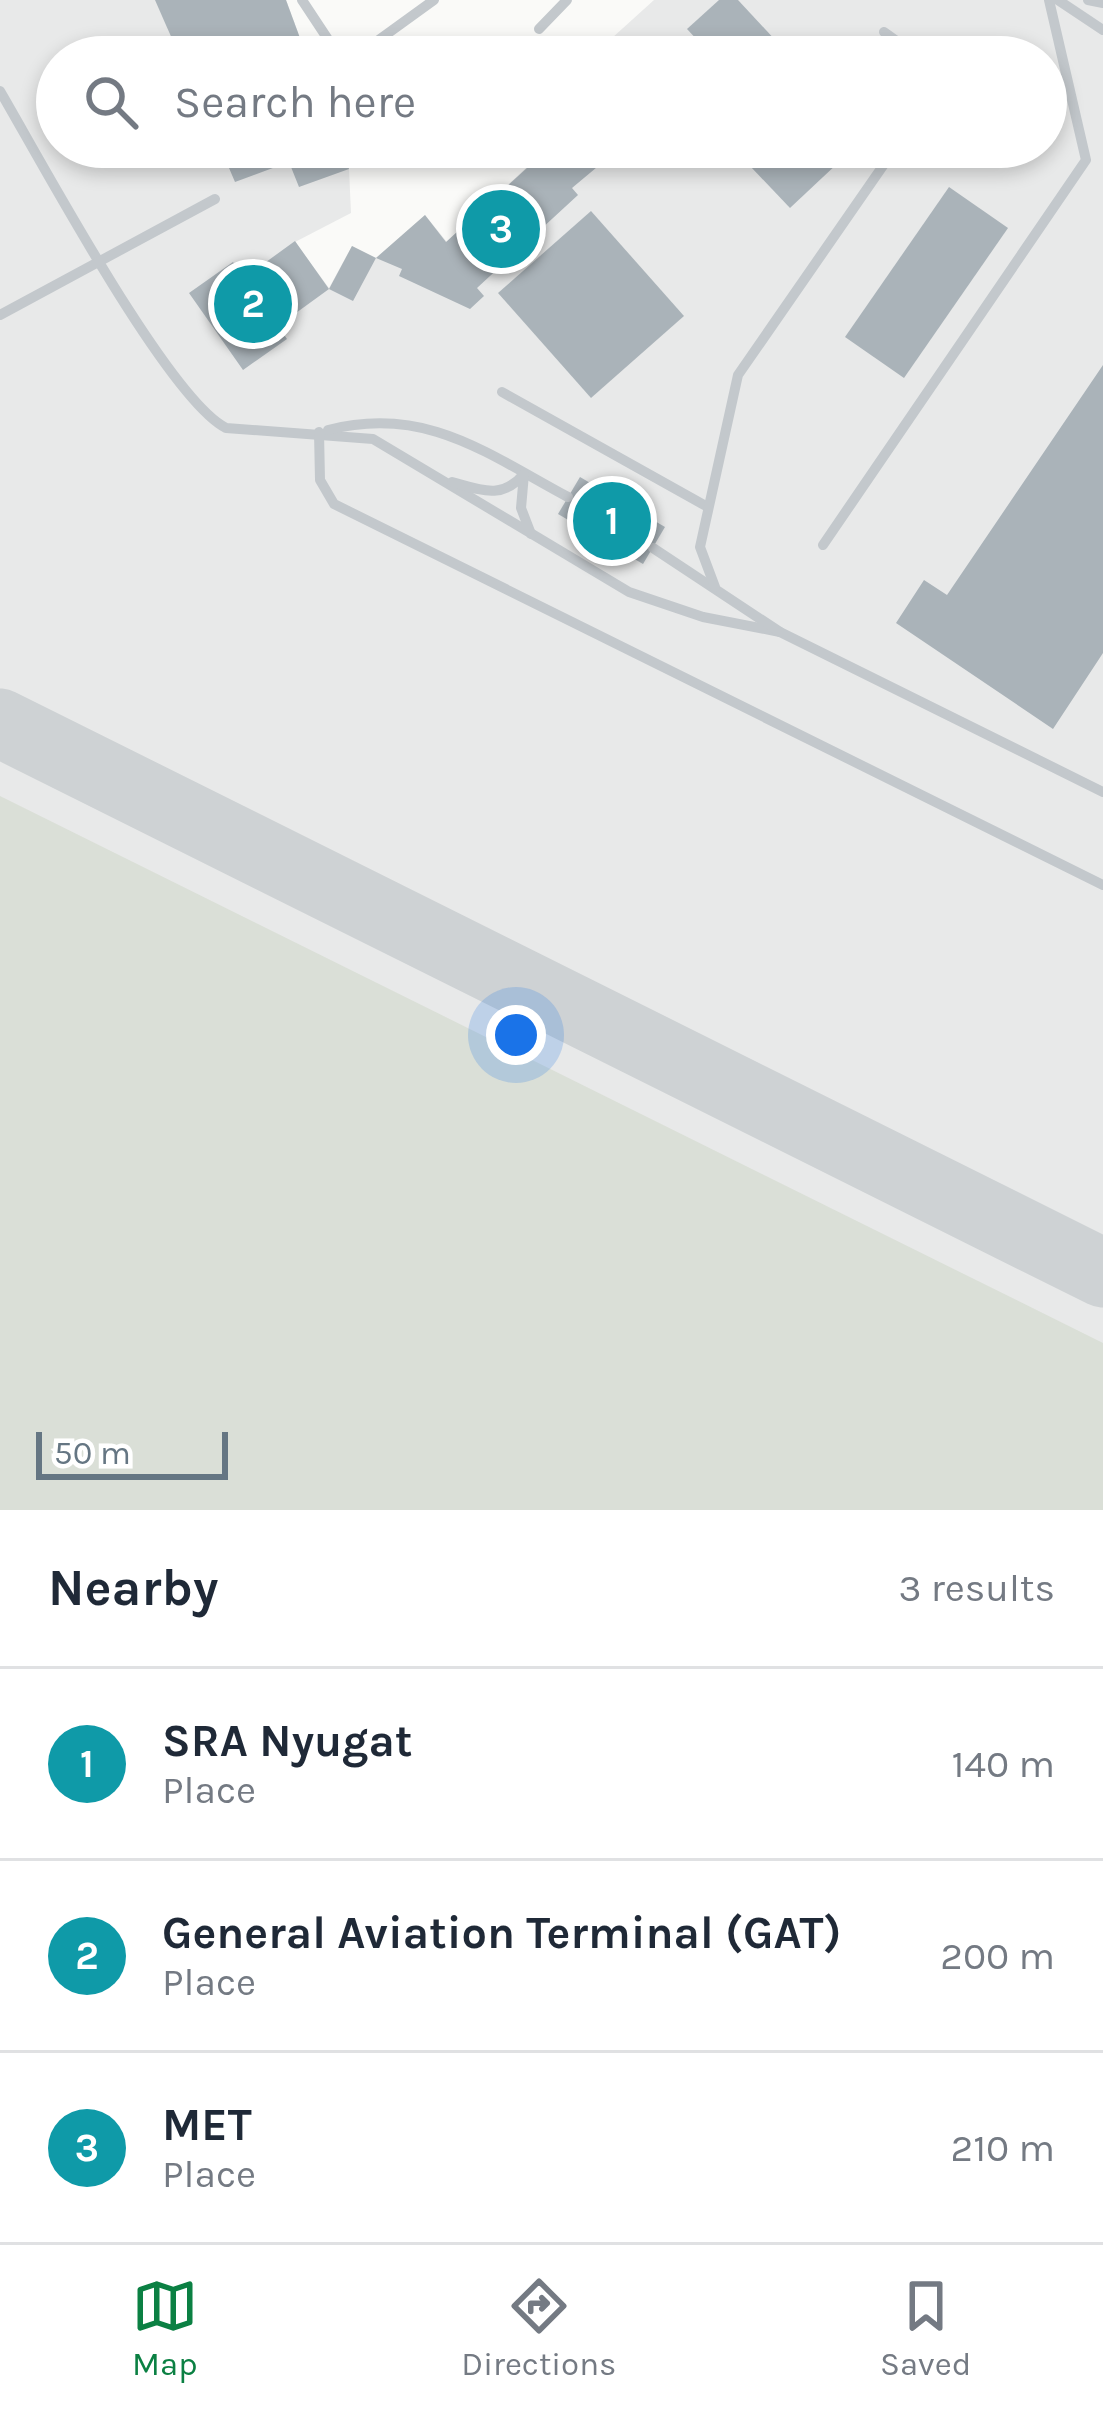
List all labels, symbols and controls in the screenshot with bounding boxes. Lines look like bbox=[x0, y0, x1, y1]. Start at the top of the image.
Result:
search box bbox=[36, 36, 1067, 168]
icon: search bbox=[78, 69, 144, 135]
text: Search here bbox=[174, 76, 416, 128]
pin: 3 bbox=[462, 184, 540, 274]
pin: 2 bbox=[214, 259, 292, 349]
pin: 1 bbox=[573, 476, 651, 566]
your location bbox=[486, 1005, 546, 1065]
scale bar bbox=[36, 1426, 228, 1479]
text: 50 m bbox=[54, 1434, 131, 1472]
text: Nearby bbox=[48, 1558, 218, 1618]
text: 3 results bbox=[898, 1565, 1055, 1611]
text: SRA Nyugat bbox=[162, 1715, 413, 1767]
text: 1 bbox=[80, 1741, 94, 1787]
text: 140 m bbox=[951, 1741, 1055, 1787]
text: Place bbox=[162, 1767, 256, 1813]
text: General Aviation Terminal (GAT) bbox=[162, 1907, 841, 1959]
text: 2 bbox=[75, 1933, 99, 1979]
text: 200 m bbox=[940, 1933, 1055, 1979]
text: Place bbox=[162, 1959, 256, 2005]
text: MET bbox=[162, 2099, 252, 2151]
text: 3 bbox=[75, 2125, 99, 2171]
text: 210 m bbox=[951, 2125, 1055, 2171]
text: Place bbox=[162, 2151, 256, 2197]
tab: Map bbox=[132, 2273, 198, 2383]
tab: Directions bbox=[461, 2273, 616, 2383]
tab: Saved bbox=[880, 2273, 971, 2383]

